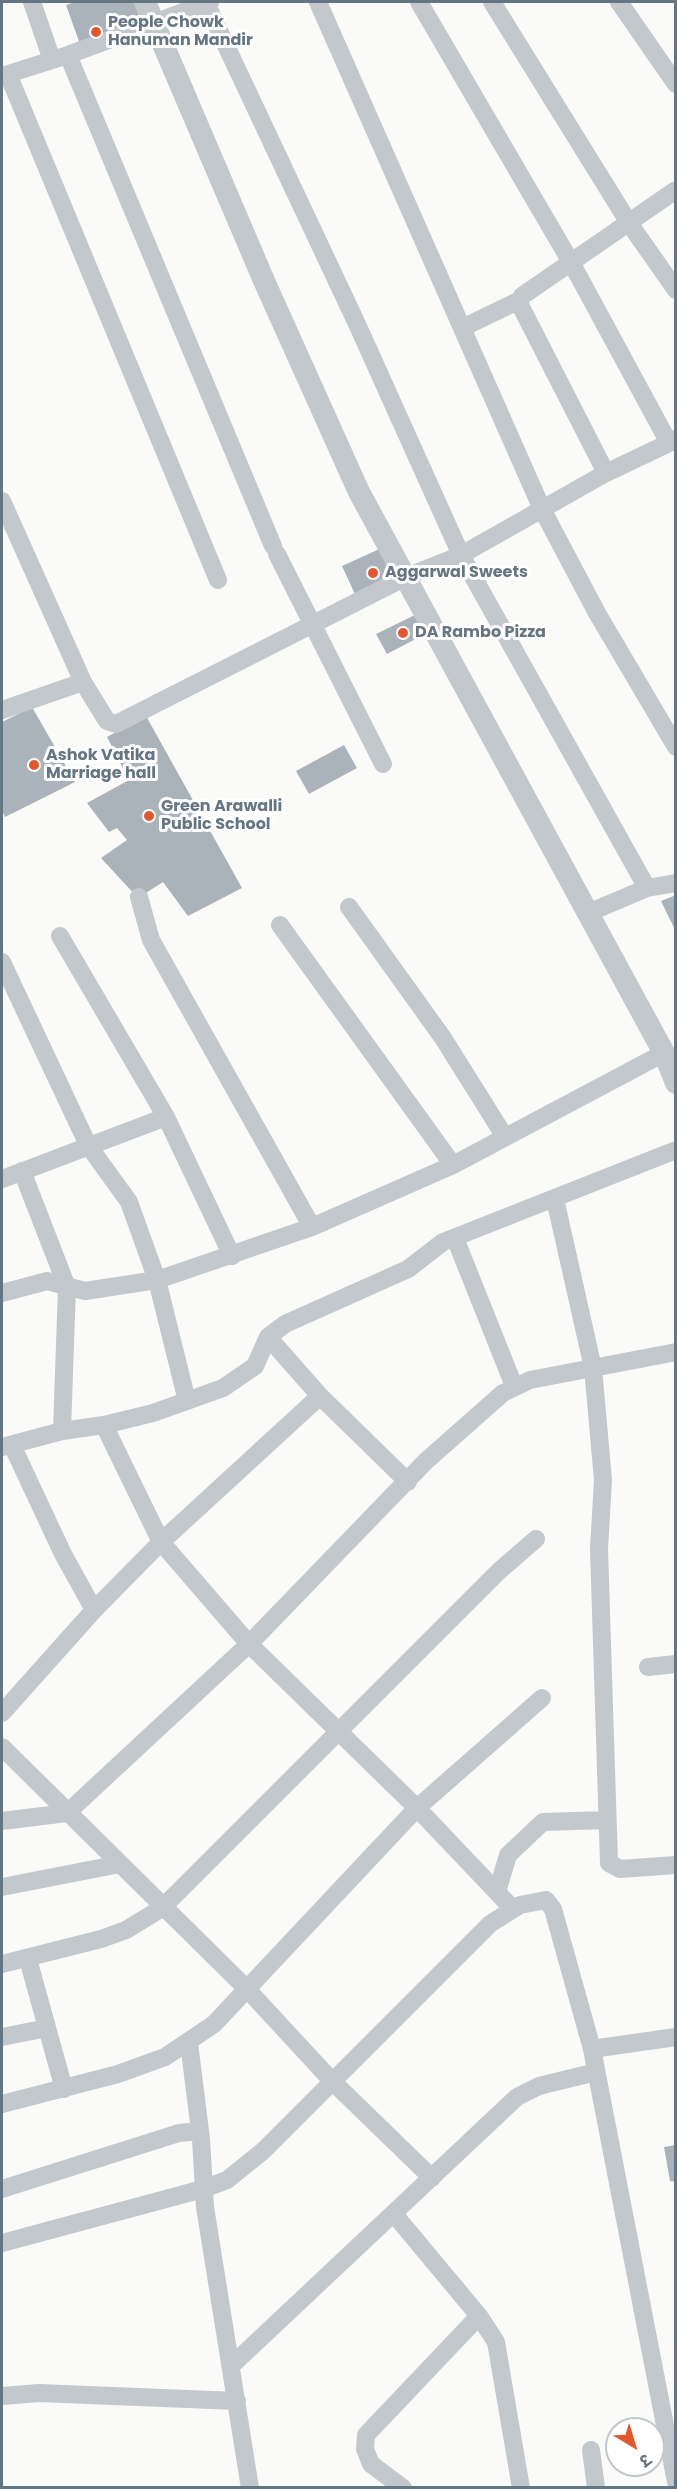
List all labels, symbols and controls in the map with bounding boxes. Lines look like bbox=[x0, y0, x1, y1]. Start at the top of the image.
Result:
place label: People Chowk Hanuman Mandir bbox=[108, 13, 253, 51]
marker: People Chowk Hanuman Mandir bbox=[89, 25, 103, 39]
place label: Aggarwal Sweets bbox=[385, 563, 528, 583]
marker: Aggarwal Sweets bbox=[366, 566, 380, 580]
place label: DA Rambo Pizza bbox=[415, 623, 546, 643]
marker: DA Rambo Pizza bbox=[396, 626, 410, 640]
place label: Ashok Vatika Marriage hall bbox=[46, 746, 156, 784]
marker: Ashok Vatika Marriage hall bbox=[27, 758, 41, 772]
place label: Green Arawalli Public School bbox=[161, 797, 282, 835]
marker: Green Arawalli Public School bbox=[142, 809, 156, 823]
north arrow bbox=[605, 2417, 665, 2477]
text: उ bbox=[635, 2448, 656, 2472]

